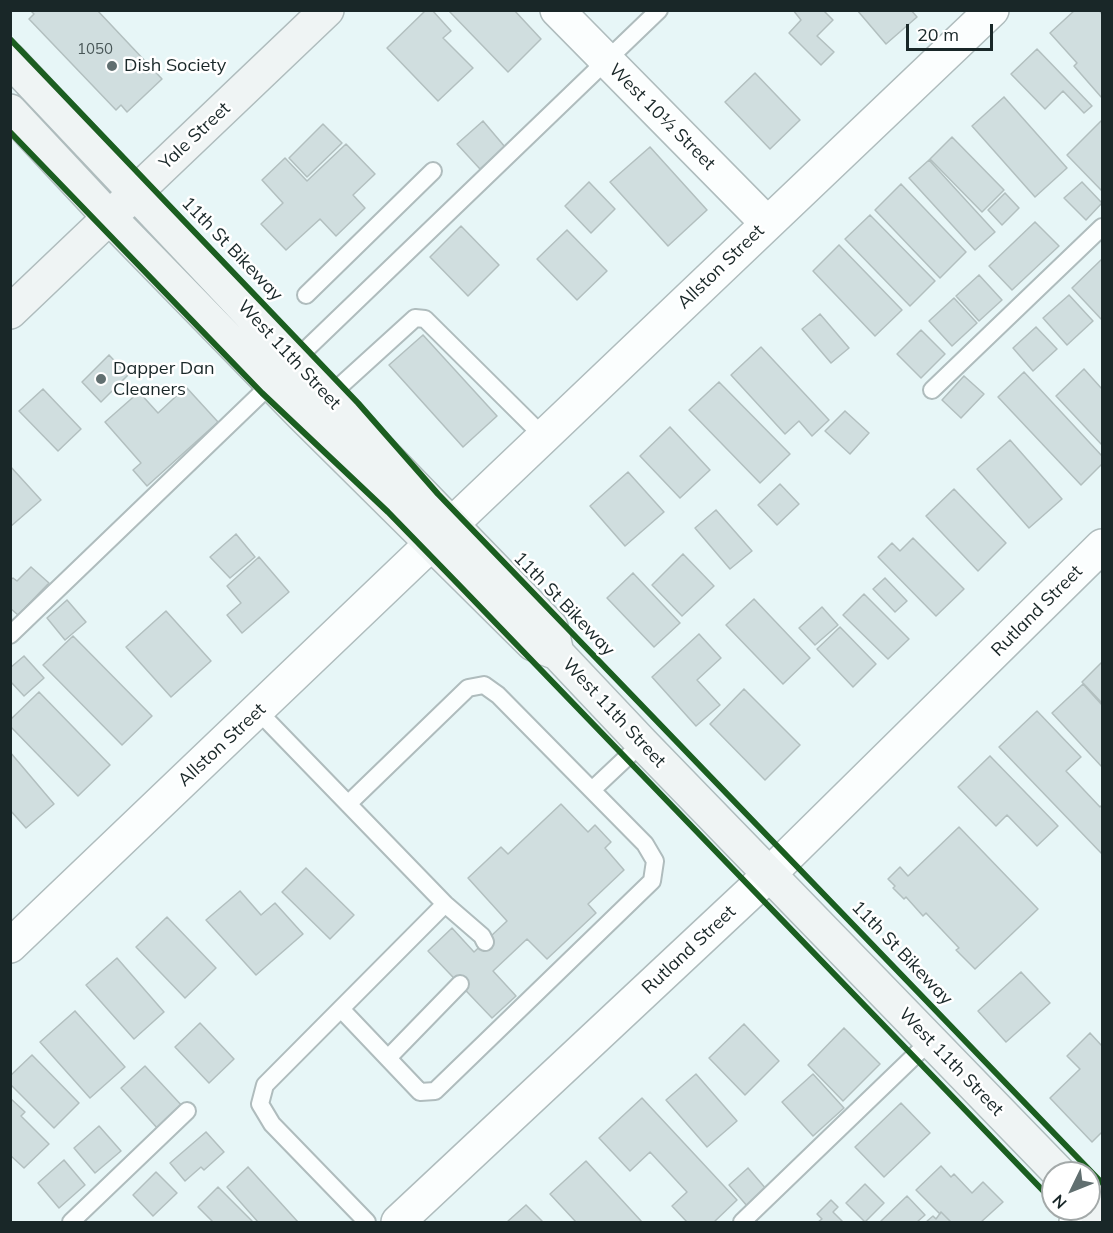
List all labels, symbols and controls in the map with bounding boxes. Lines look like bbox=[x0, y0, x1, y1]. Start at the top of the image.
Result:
scale bar bbox=[909, 12, 996, 50]
text: 20 m bbox=[917, 23, 959, 46]
house number: 1050 bbox=[77, 40, 113, 58]
place label: Dish Society bbox=[124, 55, 226, 77]
marker: Dish Society bbox=[105, 59, 119, 73]
street label: West 10½ Street bbox=[604, 59, 720, 175]
street label: Yale Street bbox=[155, 98, 235, 174]
street label: 11th St Bikeway bbox=[177, 192, 287, 306]
street label: Allston Street bbox=[673, 220, 769, 314]
street label: West 11th Street bbox=[233, 296, 345, 414]
place label: Dapper Dan Cleaners bbox=[113, 358, 215, 400]
marker: Dapper Dan Cleaners bbox=[94, 372, 108, 386]
street label: 11th St Bikeway bbox=[509, 547, 619, 661]
street label: Rutland Street bbox=[987, 561, 1087, 661]
street label: West 11th Street bbox=[558, 654, 670, 772]
street label: Allston Street bbox=[174, 699, 270, 791]
street label: 11th St Bikeway bbox=[847, 896, 957, 1010]
street label: Rutland Street bbox=[638, 901, 740, 999]
street label: West 11th Street bbox=[894, 1004, 1008, 1120]
north arrow bbox=[1041, 1161, 1101, 1221]
text: N bbox=[1048, 1191, 1071, 1213]

